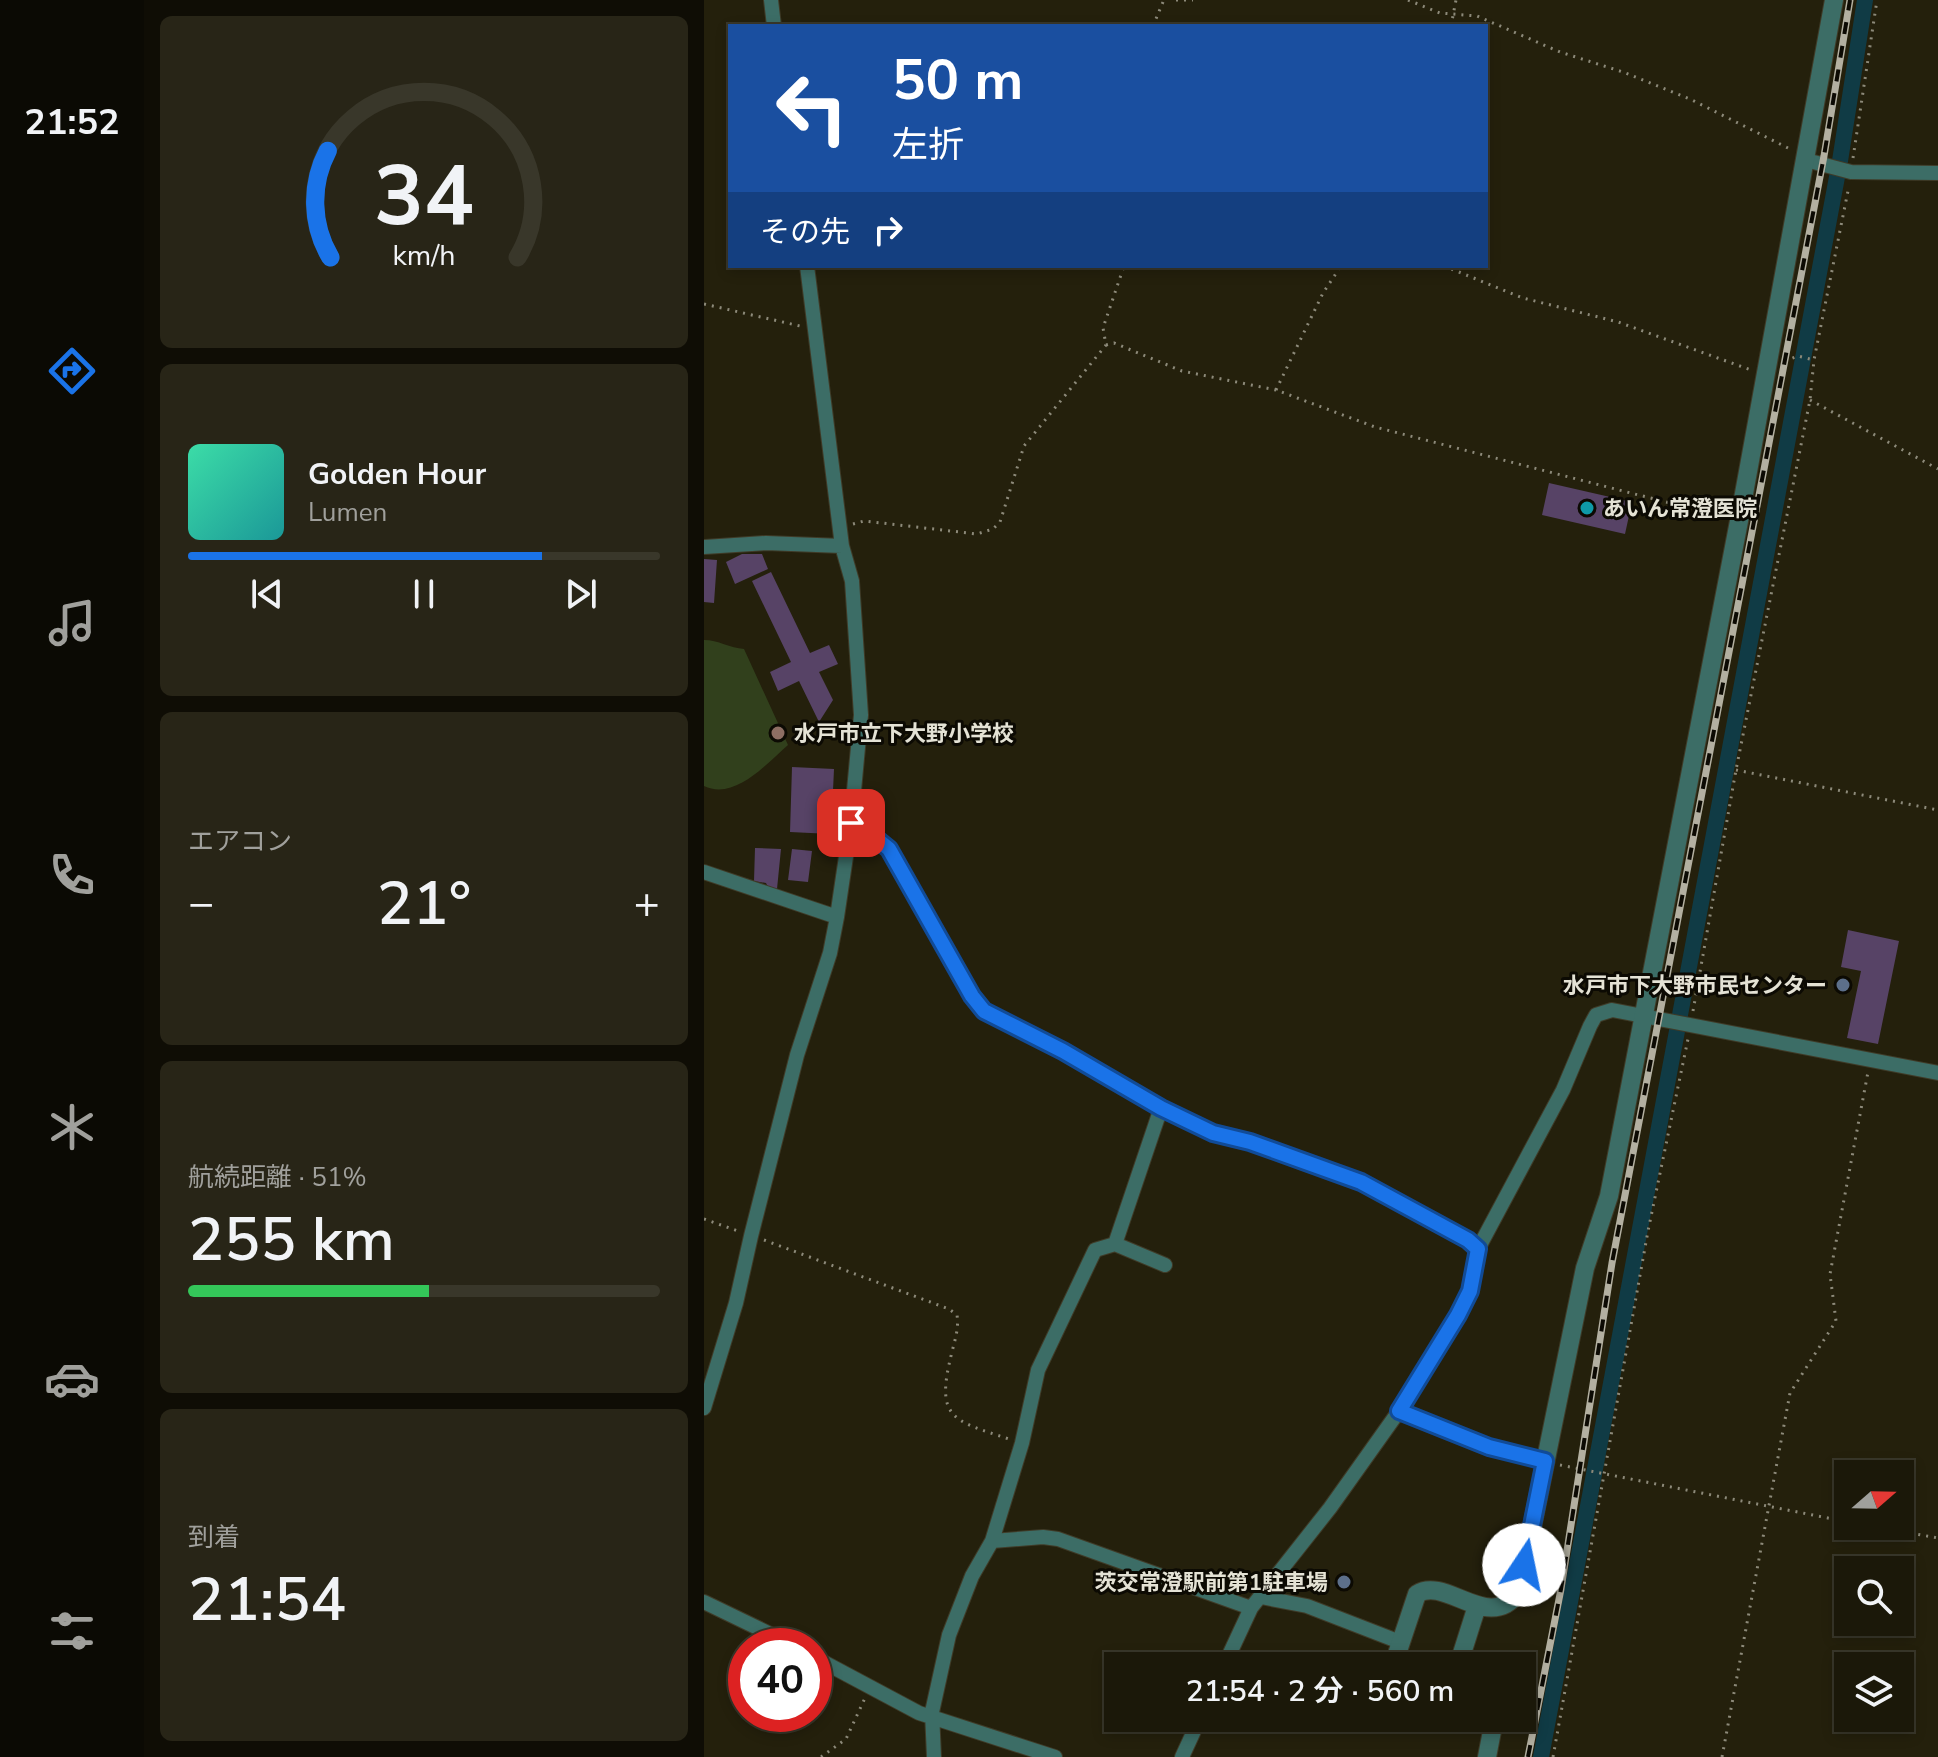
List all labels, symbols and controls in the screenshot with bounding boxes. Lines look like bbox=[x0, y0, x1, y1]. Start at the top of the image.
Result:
text: 50 m bbox=[892, 42, 1023, 119]
icon: left bbox=[760, 56, 864, 160]
text: 21:52 bbox=[24, 98, 120, 147]
text: 左折 bbox=[892, 121, 964, 170]
text: 34 bbox=[374, 140, 474, 253]
icon: right bbox=[866, 208, 910, 252]
text: その先 bbox=[760, 212, 850, 253]
text: km/h bbox=[393, 236, 455, 275]
icon: directions bbox=[44, 343, 100, 399]
text: Golden Hour bbox=[308, 454, 486, 495]
place label: あいん常澄医院 bbox=[1603, 494, 1757, 524]
text: Lumen bbox=[308, 495, 387, 530]
marker: あいん常澄医院 bbox=[1578, 499, 1596, 517]
icon: previous bbox=[245, 572, 289, 616]
icon: pause bbox=[402, 572, 446, 616]
icon: next bbox=[559, 572, 603, 616]
icon: music bbox=[44, 595, 100, 651]
place label: 水戸市立下大野小学校 bbox=[794, 719, 1014, 749]
marker: 水戸市立下大野小学校 bbox=[769, 724, 787, 742]
pin bbox=[817, 789, 885, 857]
icon: arrive bbox=[829, 801, 873, 845]
text: エアコン bbox=[188, 824, 292, 859]
icon: phone bbox=[44, 847, 100, 903]
text: 21° bbox=[377, 863, 471, 945]
text: − bbox=[188, 874, 214, 934]
text: + bbox=[634, 874, 660, 934]
place label: 水戸市下大野市民センター bbox=[1563, 971, 1827, 1001]
marker: 水戸市下大野市民センター bbox=[1834, 976, 1852, 994]
icon: climate bbox=[44, 1099, 100, 1155]
text: 航続距離 · 51% bbox=[188, 1160, 367, 1195]
text: 255 km bbox=[188, 1199, 395, 1281]
icon: car bbox=[44, 1351, 100, 1407]
north arrow bbox=[1834, 1460, 1914, 1540]
map controls bbox=[1834, 1460, 1914, 1732]
text: 到着 bbox=[188, 1520, 240, 1555]
position arrow bbox=[1482, 1523, 1566, 1607]
button: search bbox=[1834, 1556, 1914, 1636]
text: 21:54 bbox=[188, 1559, 346, 1641]
place label: 茨交常澄駅前第1駐車場 bbox=[1095, 1568, 1328, 1598]
marker: 茨交常澄駅前第1駐車場 bbox=[1335, 1573, 1353, 1591]
icon: filters bbox=[44, 1603, 100, 1659]
speed limit sign: 40 bbox=[728, 1628, 832, 1732]
button: layers bbox=[1834, 1652, 1914, 1732]
text: 21:54 · 2 分 · 560 m bbox=[1186, 1671, 1454, 1712]

